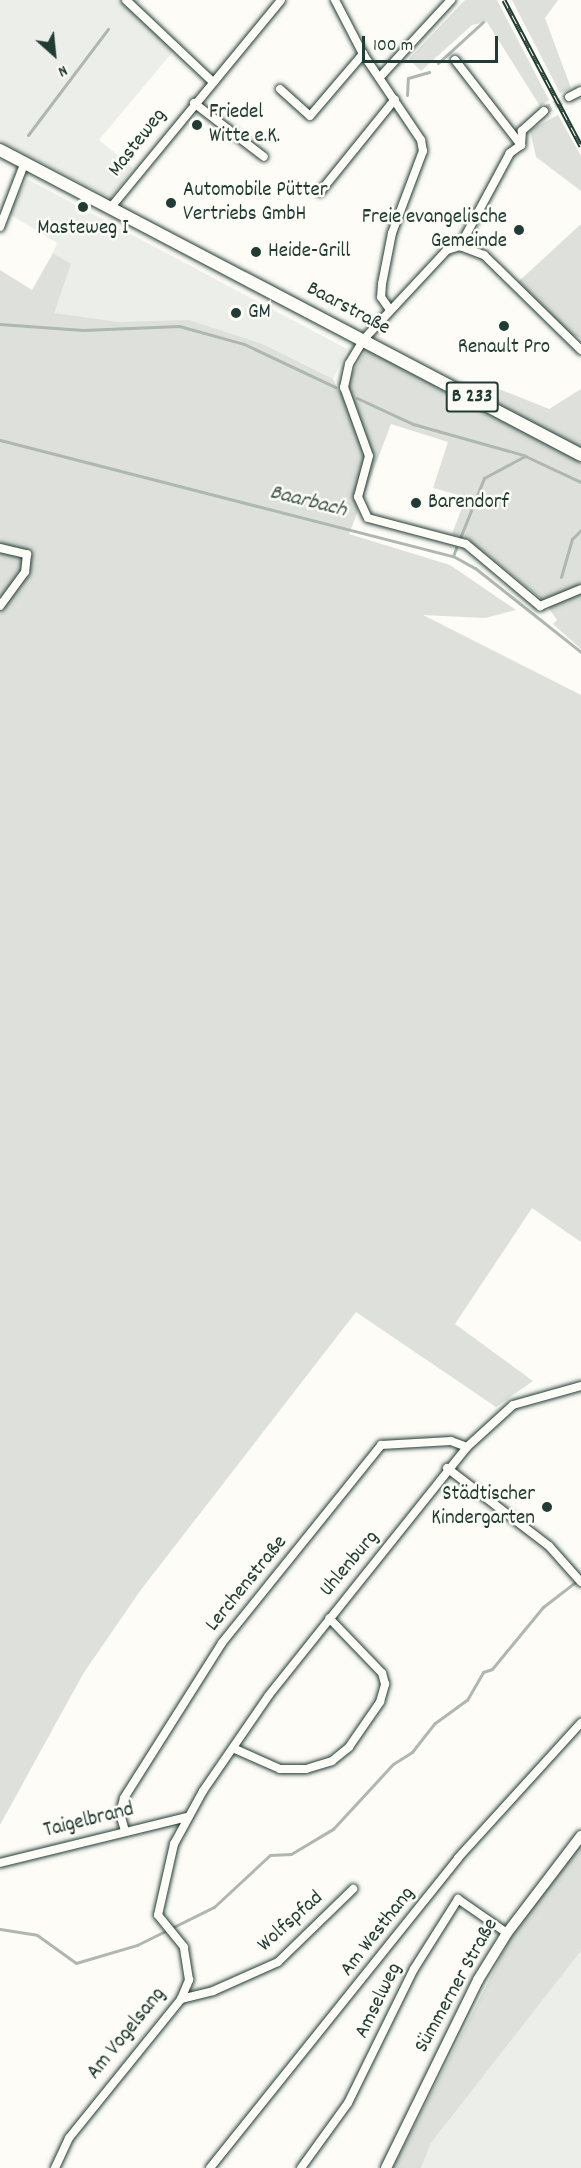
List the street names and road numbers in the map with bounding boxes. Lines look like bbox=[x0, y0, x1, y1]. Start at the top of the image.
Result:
street label: Masteweg bbox=[103, 104, 173, 182]
street label: Baarstraße bbox=[302, 277, 394, 341]
road number: B 233 bbox=[445, 380, 499, 414]
street label: Uhlenburg bbox=[315, 1526, 385, 1602]
street label: Lerchenstraße bbox=[201, 1531, 293, 1637]
street label: Taigelbrand bbox=[41, 1798, 137, 1844]
street label: Am Westhang bbox=[335, 1882, 421, 1982]
street label: Wolfspfad bbox=[253, 1886, 329, 1958]
street label: Sümmerner Straße bbox=[410, 1914, 504, 2058]
street label: Amselweg bbox=[350, 1959, 408, 2043]
street label: Am Vogelsang bbox=[82, 1983, 172, 2085]

